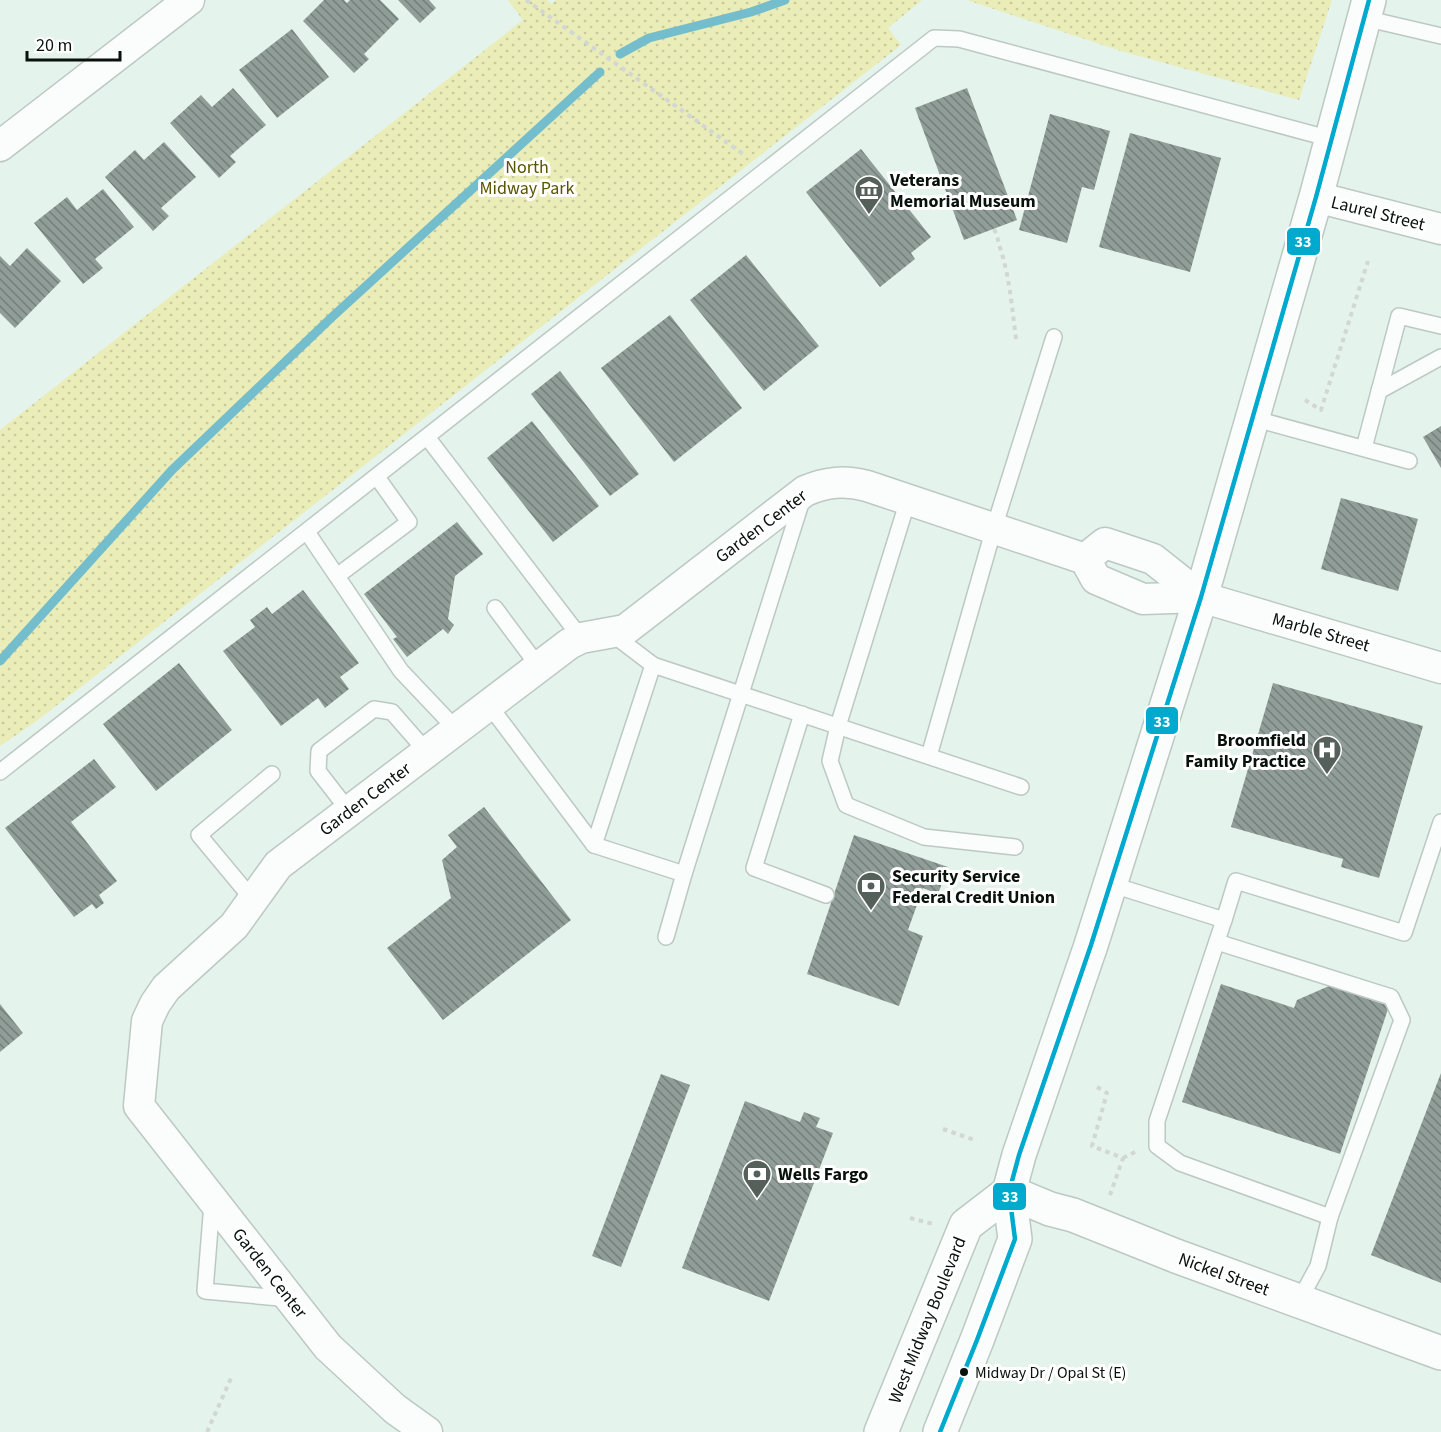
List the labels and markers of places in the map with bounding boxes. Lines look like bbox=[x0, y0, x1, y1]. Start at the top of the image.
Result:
place label: Veterans Memorial Museum bbox=[889, 168, 1036, 214]
museum icon: Veterans Memorial Museum bbox=[853, 174, 885, 216]
place label: Broomfield Family Practice bbox=[1185, 728, 1306, 774]
hospital icon: Broomfield Family Practice bbox=[1311, 734, 1343, 776]
place label: Security Service Federal Credit Union bbox=[892, 864, 1055, 910]
bank icon: Security Service Federal Credit Union bbox=[855, 870, 887, 912]
bank icon: Wells Fargo bbox=[741, 1158, 773, 1200]
place label: Wells Fargo bbox=[778, 1162, 868, 1187]
place label: Midway Dr / Opal St (E) bbox=[975, 1362, 1126, 1384]
marker: Midway Dr / Opal St (E) bbox=[958, 1366, 970, 1378]

